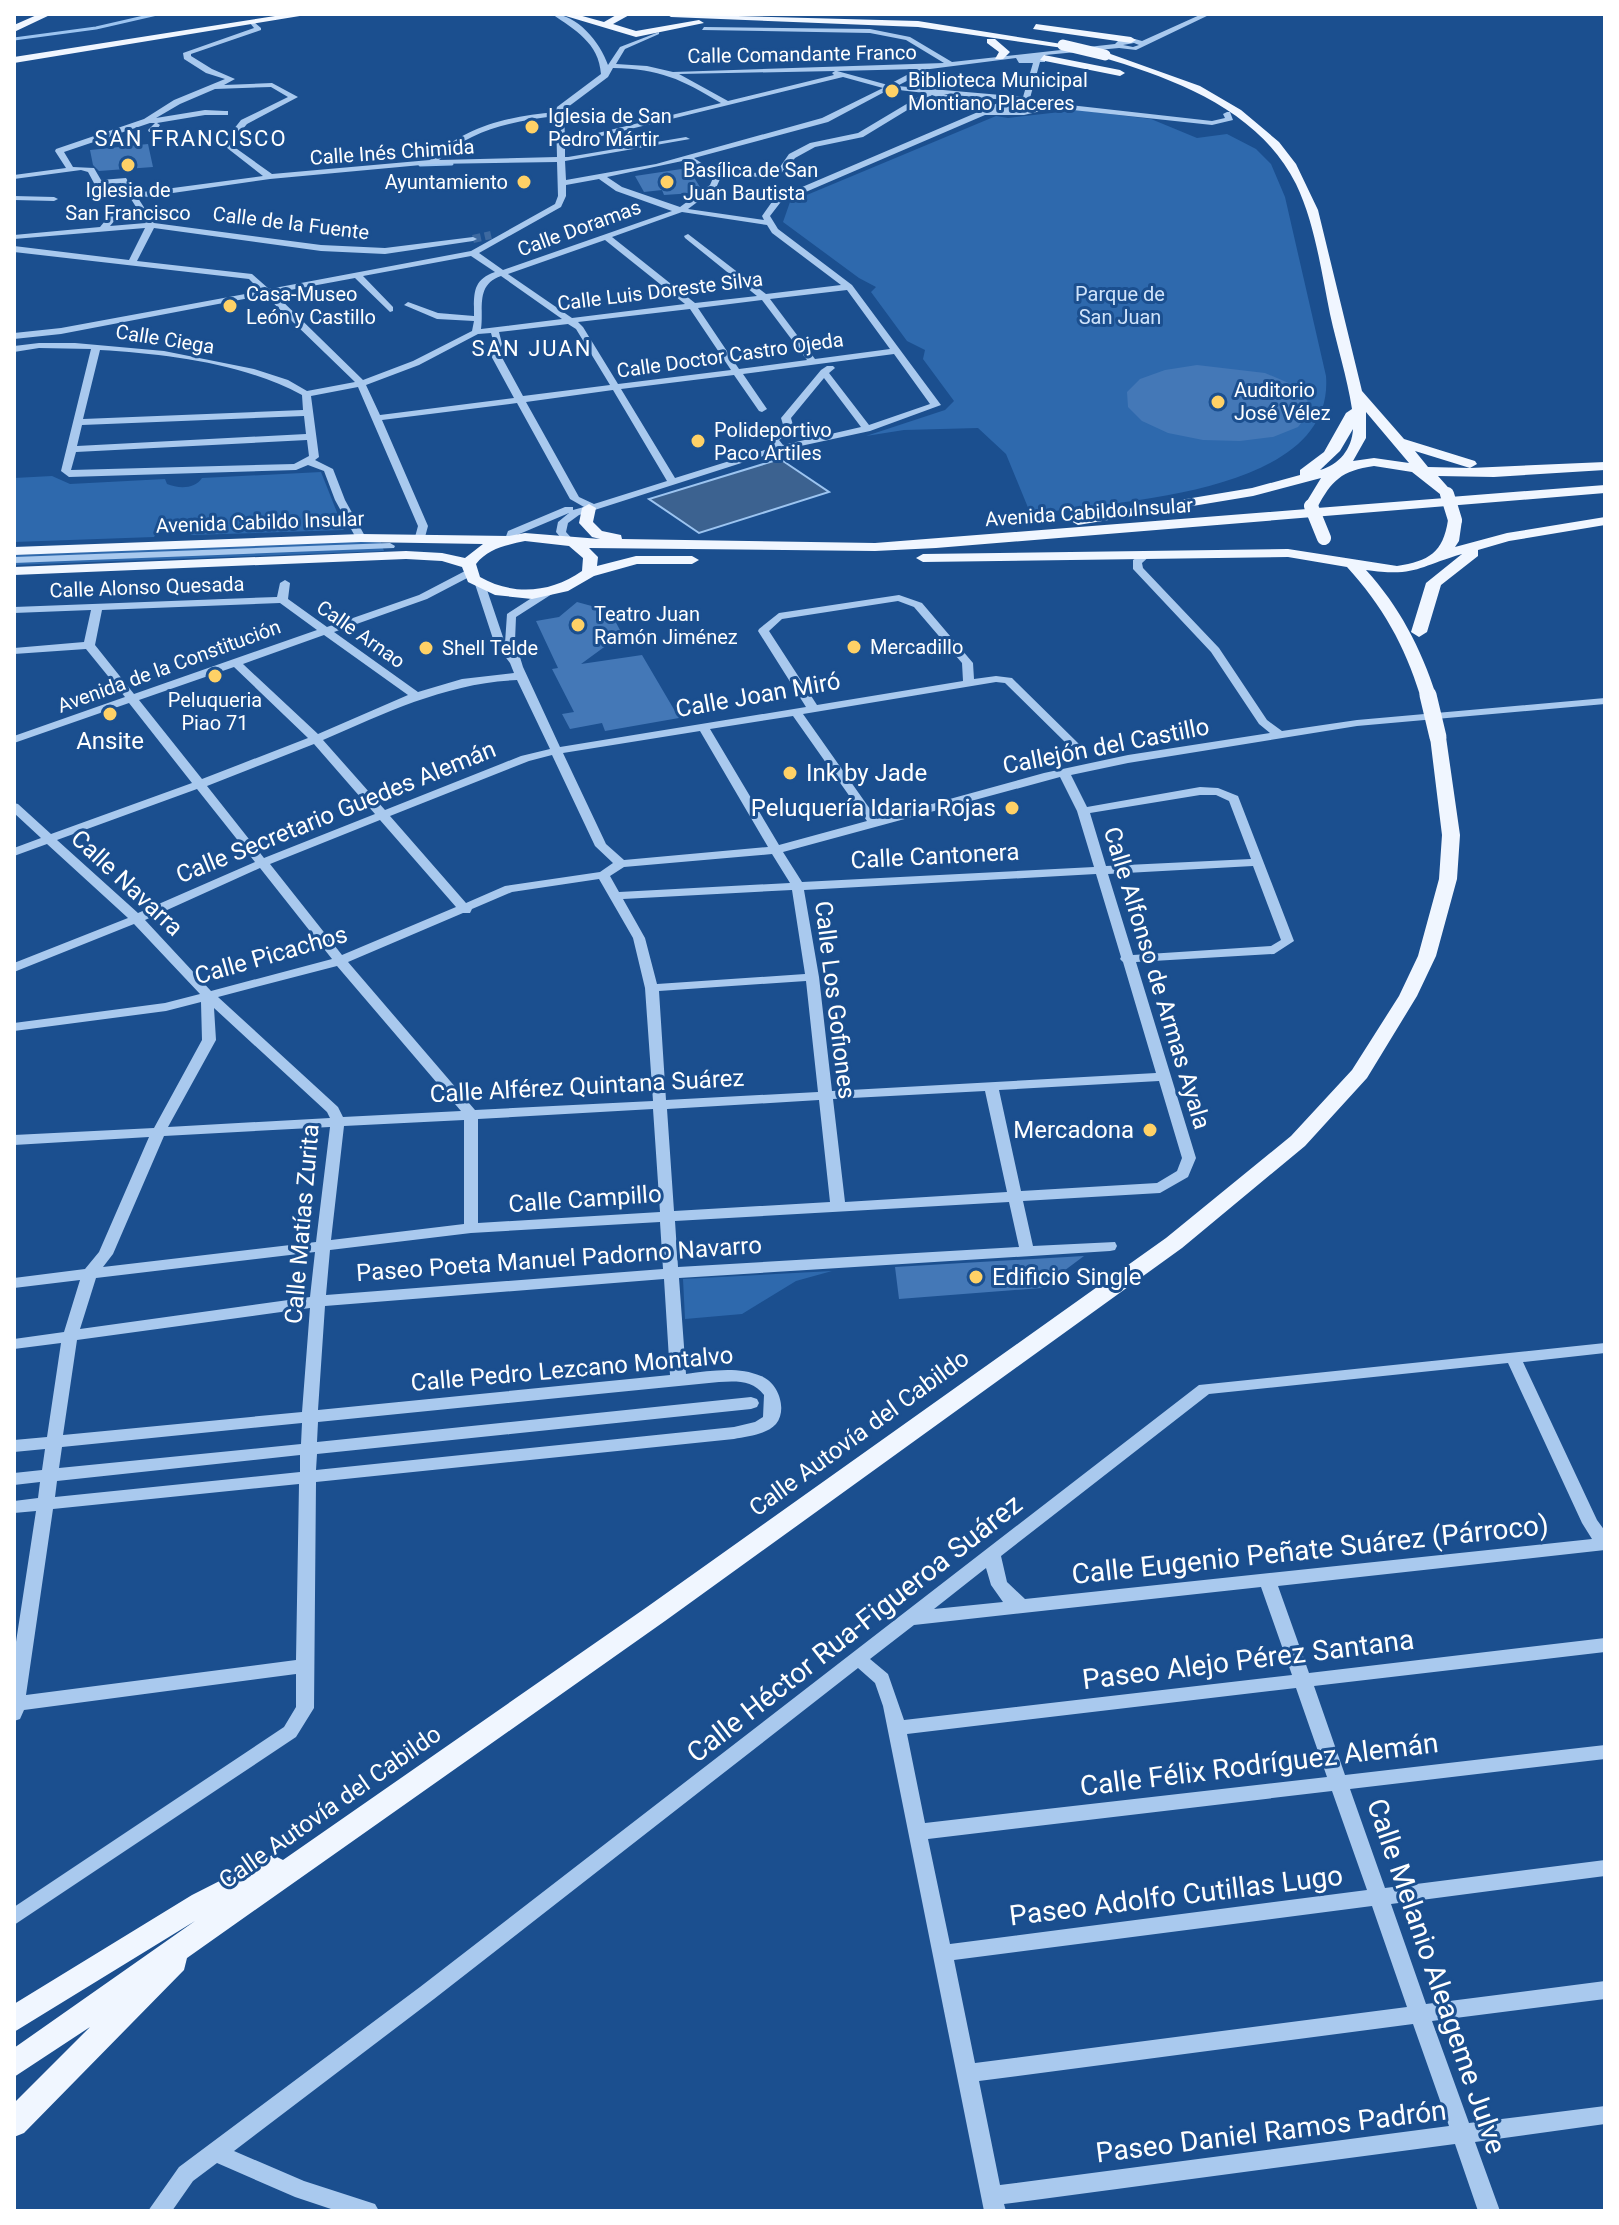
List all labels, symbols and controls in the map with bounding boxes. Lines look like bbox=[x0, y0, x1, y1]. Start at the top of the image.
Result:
street label: Calle Comandante Franco bbox=[687, 40, 917, 68]
place label: Biblioteca Municipal Montiano Placeres bbox=[908, 68, 1088, 115]
marker: Biblioteca Municipal Montiano Placeres bbox=[883, 82, 901, 100]
place label: Iglesia de San Pedro Mártir bbox=[548, 104, 672, 151]
marker: Iglesia de San Pedro Mártir bbox=[523, 118, 541, 136]
district label: SAN FRANCISCO bbox=[94, 126, 288, 151]
street label: Calle Inés Chimida bbox=[309, 134, 475, 170]
marker: Iglesia de San Francisco bbox=[119, 156, 137, 174]
place label: Basílica de San Juan Bautista bbox=[683, 158, 818, 205]
place label: Ayuntamiento bbox=[385, 170, 508, 194]
marker: Ayuntamiento bbox=[515, 173, 533, 191]
marker: Basílica de San Juan Bautista bbox=[658, 173, 676, 191]
place label: Iglesia de San Francisco bbox=[65, 178, 191, 225]
street label: Calle Doramas bbox=[514, 195, 644, 261]
street label: Calle de la Fuente bbox=[211, 201, 371, 245]
street label: Calle Luis Doreste Silva bbox=[556, 266, 764, 316]
place label: Casa-Museo León y Castillo bbox=[246, 282, 376, 329]
park label: Parque de San Juan bbox=[1075, 282, 1165, 329]
marker: Casa-Museo León y Castillo bbox=[221, 297, 239, 315]
street label: Calle Ciega bbox=[114, 319, 216, 359]
street label: Calle Doctor Castro Ojeda bbox=[615, 327, 845, 383]
district label: SAN JUAN bbox=[472, 336, 592, 361]
place label: Auditorio José Vélez bbox=[1234, 378, 1331, 425]
marker: Auditorio José Vélez bbox=[1209, 393, 1227, 411]
place label: Polideportivo Paco Artiles bbox=[714, 418, 832, 465]
marker: Polideportivo Paco Artiles bbox=[689, 432, 707, 450]
street label: Avenida Cabildo Insular bbox=[984, 493, 1194, 531]
street label: Avenida Cabildo Insular bbox=[155, 506, 365, 538]
street label: Calle Alonso Quesada bbox=[49, 572, 245, 602]
street label: Calle Arnao bbox=[312, 595, 410, 673]
place label: Teatro Juan Ramón Jiménez bbox=[594, 602, 738, 649]
street label: Avenida de la Constitución bbox=[54, 614, 284, 718]
marker: Teatro Juan Ramón Jiménez bbox=[569, 616, 587, 634]
place label: Mercadillo bbox=[870, 635, 963, 659]
place label: Shell Telde bbox=[442, 636, 538, 660]
marker: Mercadillo bbox=[845, 638, 863, 656]
marker: Shell Telde bbox=[417, 639, 435, 657]
marker: Peluqueria Piao 71 bbox=[206, 667, 224, 685]
street label: Calle Joan Miró bbox=[674, 667, 842, 723]
place label: Peluqueria Piao 71 bbox=[168, 688, 262, 735]
marker: Ansite bbox=[101, 705, 119, 723]
street label: Callejón del Castillo bbox=[1000, 712, 1212, 780]
place label: Ansite bbox=[76, 727, 144, 755]
street label: Calle Secretario Guedes Alemán bbox=[172, 735, 500, 889]
place label: Ink by Jade bbox=[806, 759, 927, 787]
marker: Ink by Jade bbox=[781, 764, 799, 782]
place label: Peluquería Idaria Rojas bbox=[751, 794, 996, 822]
marker: Peluquería Idaria Rojas bbox=[1003, 799, 1021, 817]
street label: Calle Navarra bbox=[65, 824, 189, 942]
street label: Calle Alfonso de Armas Ayala bbox=[1098, 824, 1216, 1132]
street label: Calle Cantonera bbox=[850, 838, 1020, 874]
street label: Calle Los Gofiones bbox=[809, 899, 861, 1101]
street label: Calle Picachos bbox=[191, 920, 351, 990]
street label: Calle Alférez Quintana Suárez bbox=[429, 1064, 745, 1108]
place label: Mercadona bbox=[1013, 1116, 1134, 1144]
marker: Mercadona bbox=[1141, 1121, 1159, 1139]
street label: Calle Matías Zurita bbox=[279, 1123, 325, 1325]
street label: Calle Campillo bbox=[507, 1180, 663, 1218]
street label: Paseo Poeta Manuel Padorno Navarro bbox=[355, 1231, 763, 1287]
place label: Edificio Single bbox=[992, 1263, 1142, 1291]
marker: Edificio Single bbox=[967, 1268, 985, 1286]
street label: Calle Pedro Lezcano Montalvo bbox=[410, 1341, 734, 1397]
street label: Calle Autovía del Cabildo bbox=[744, 1344, 974, 1522]
street label: Calle Héctor Rua-Figueroa Suárez bbox=[680, 1487, 1028, 1770]
street label: Calle Eugenio Peñate Suárez (Párroco) bbox=[1070, 1508, 1550, 1591]
street label: Paseo Alejo Pérez Santana bbox=[1080, 1623, 1416, 1696]
street label: Calle Autovía del Cabildo bbox=[214, 1720, 446, 1894]
street label: Calle Félix Rodríguez Alemán bbox=[1078, 1726, 1440, 1803]
street label: Calle Melanio Aleageme Julve bbox=[1360, 1794, 1513, 2158]
street label: Paseo Adolfo Cutillas Lugo bbox=[1007, 1859, 1345, 1932]
street label: Paseo Daniel Ramos Padrón bbox=[1094, 2094, 1448, 2169]

